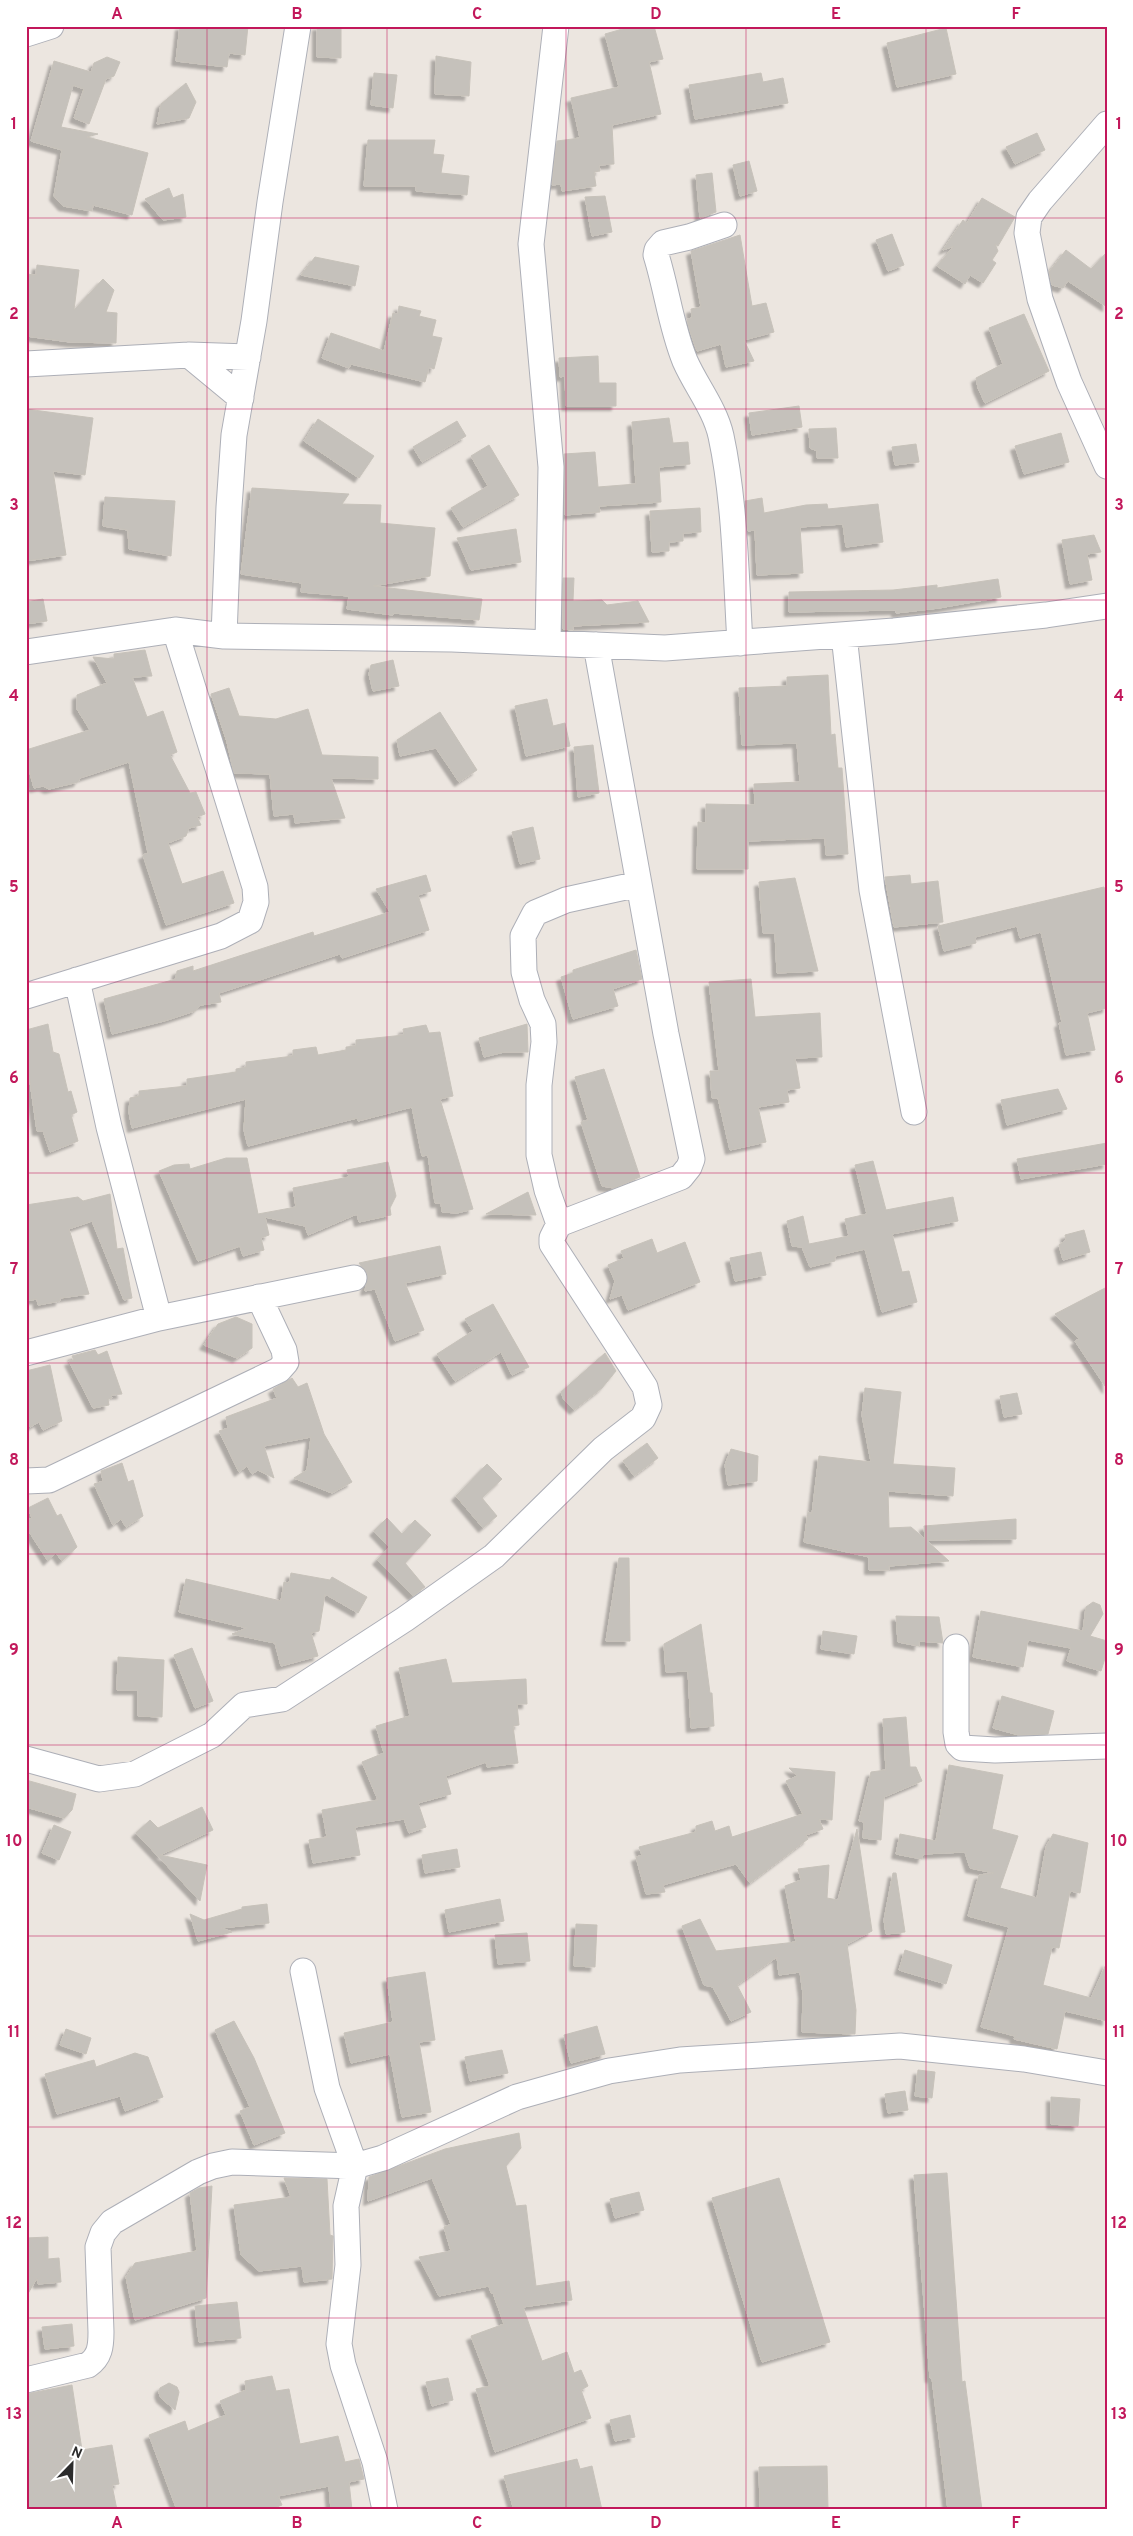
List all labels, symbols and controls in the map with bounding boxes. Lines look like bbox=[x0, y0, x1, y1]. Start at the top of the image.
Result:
text: A bbox=[111, 5, 123, 25]
text: B bbox=[291, 5, 303, 25]
text: C bbox=[472, 5, 482, 25]
text: D bbox=[650, 5, 662, 25]
text: E bbox=[831, 5, 841, 25]
text: F bbox=[1011, 5, 1021, 25]
text: 1 bbox=[11, 115, 17, 135]
text: 1 bbox=[1116, 115, 1122, 135]
text: 2 bbox=[9, 305, 19, 325]
text: 2 bbox=[1114, 305, 1124, 325]
text: 3 bbox=[9, 496, 19, 516]
text: 3 bbox=[1114, 496, 1124, 516]
text: 4 bbox=[9, 687, 19, 707]
text: 4 bbox=[1114, 687, 1124, 707]
text: 5 bbox=[9, 878, 19, 898]
text: 5 bbox=[1114, 878, 1124, 898]
text: 6 bbox=[9, 1069, 19, 1089]
text: 6 bbox=[1114, 1069, 1124, 1089]
text: 7 bbox=[10, 1260, 18, 1280]
text: 7 bbox=[1115, 1260, 1123, 1280]
text: 8 bbox=[9, 1451, 19, 1471]
text: 8 bbox=[1114, 1451, 1124, 1471]
text: 9 bbox=[9, 1641, 19, 1661]
text: 9 bbox=[1114, 1641, 1124, 1661]
text: 10 bbox=[6, 1832, 22, 1852]
text: 10 bbox=[1111, 1832, 1127, 1852]
text: 11 bbox=[8, 2023, 20, 2043]
text: 11 bbox=[1113, 2023, 1125, 2043]
text: 12 bbox=[6, 2214, 22, 2234]
text: 12 bbox=[1111, 2214, 1127, 2234]
text: 13 bbox=[6, 2405, 22, 2425]
text: 13 bbox=[1111, 2405, 1127, 2425]
north arrow bbox=[48, 2438, 98, 2488]
text: N bbox=[69, 2444, 84, 2463]
text: A bbox=[111, 2514, 123, 2534]
text: B bbox=[291, 2514, 303, 2534]
text: C bbox=[472, 2514, 482, 2534]
text: D bbox=[650, 2514, 662, 2534]
text: E bbox=[831, 2514, 841, 2534]
text: F bbox=[1011, 2514, 1021, 2534]

